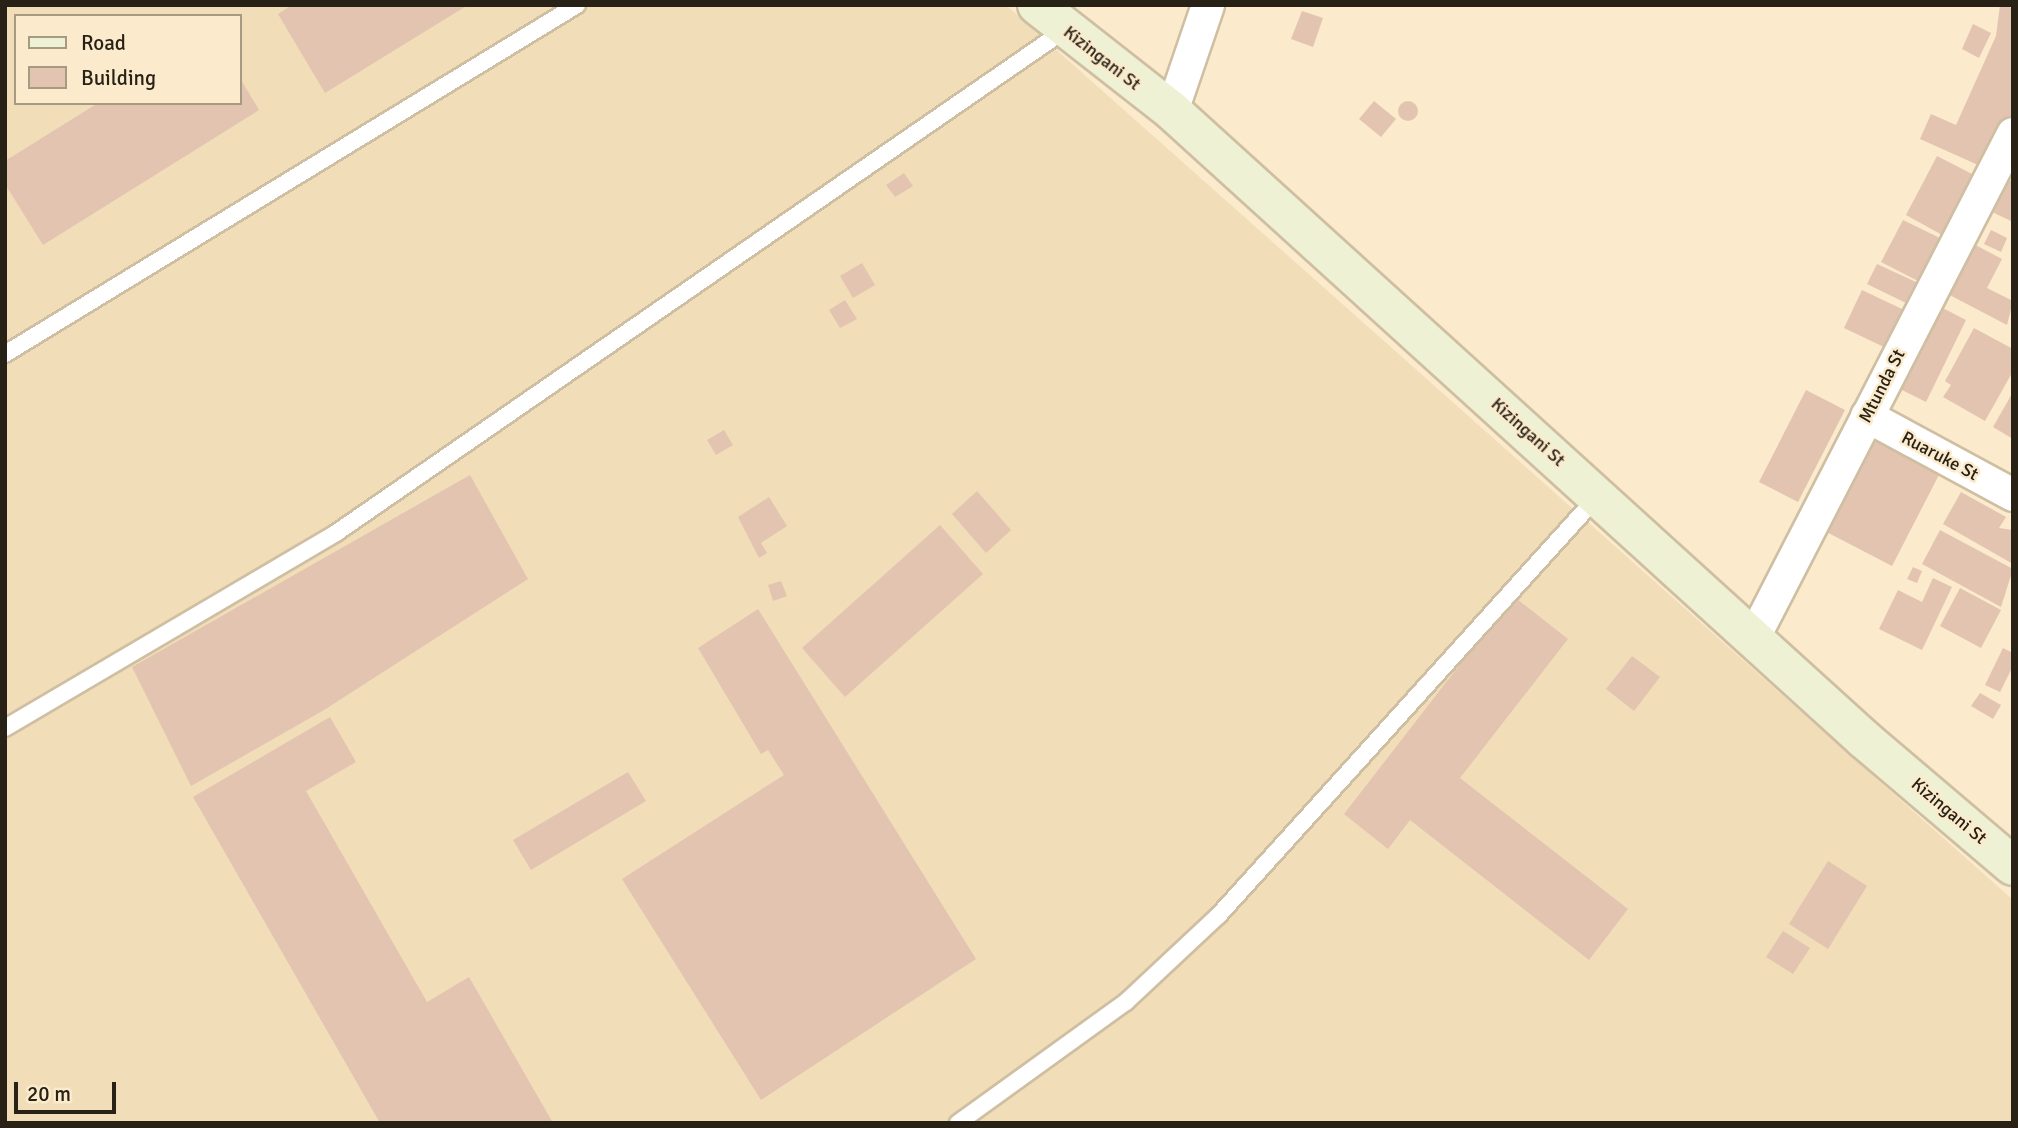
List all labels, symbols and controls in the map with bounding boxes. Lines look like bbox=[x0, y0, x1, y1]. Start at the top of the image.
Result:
legend bbox=[14, 14, 242, 105]
street label: Kizingani St bbox=[1059, 21, 1145, 95]
text: Road bbox=[81, 30, 126, 56]
text: Building bbox=[81, 65, 156, 91]
street label: Mtunda St bbox=[1854, 346, 1910, 426]
street label: Kizingani St bbox=[1487, 393, 1569, 471]
street label: Ruaruke St bbox=[1898, 427, 1982, 485]
street label: Kizingani St bbox=[1907, 773, 1991, 849]
scale bar bbox=[18, 1068, 119, 1112]
text: 20 m bbox=[27, 1081, 71, 1107]

